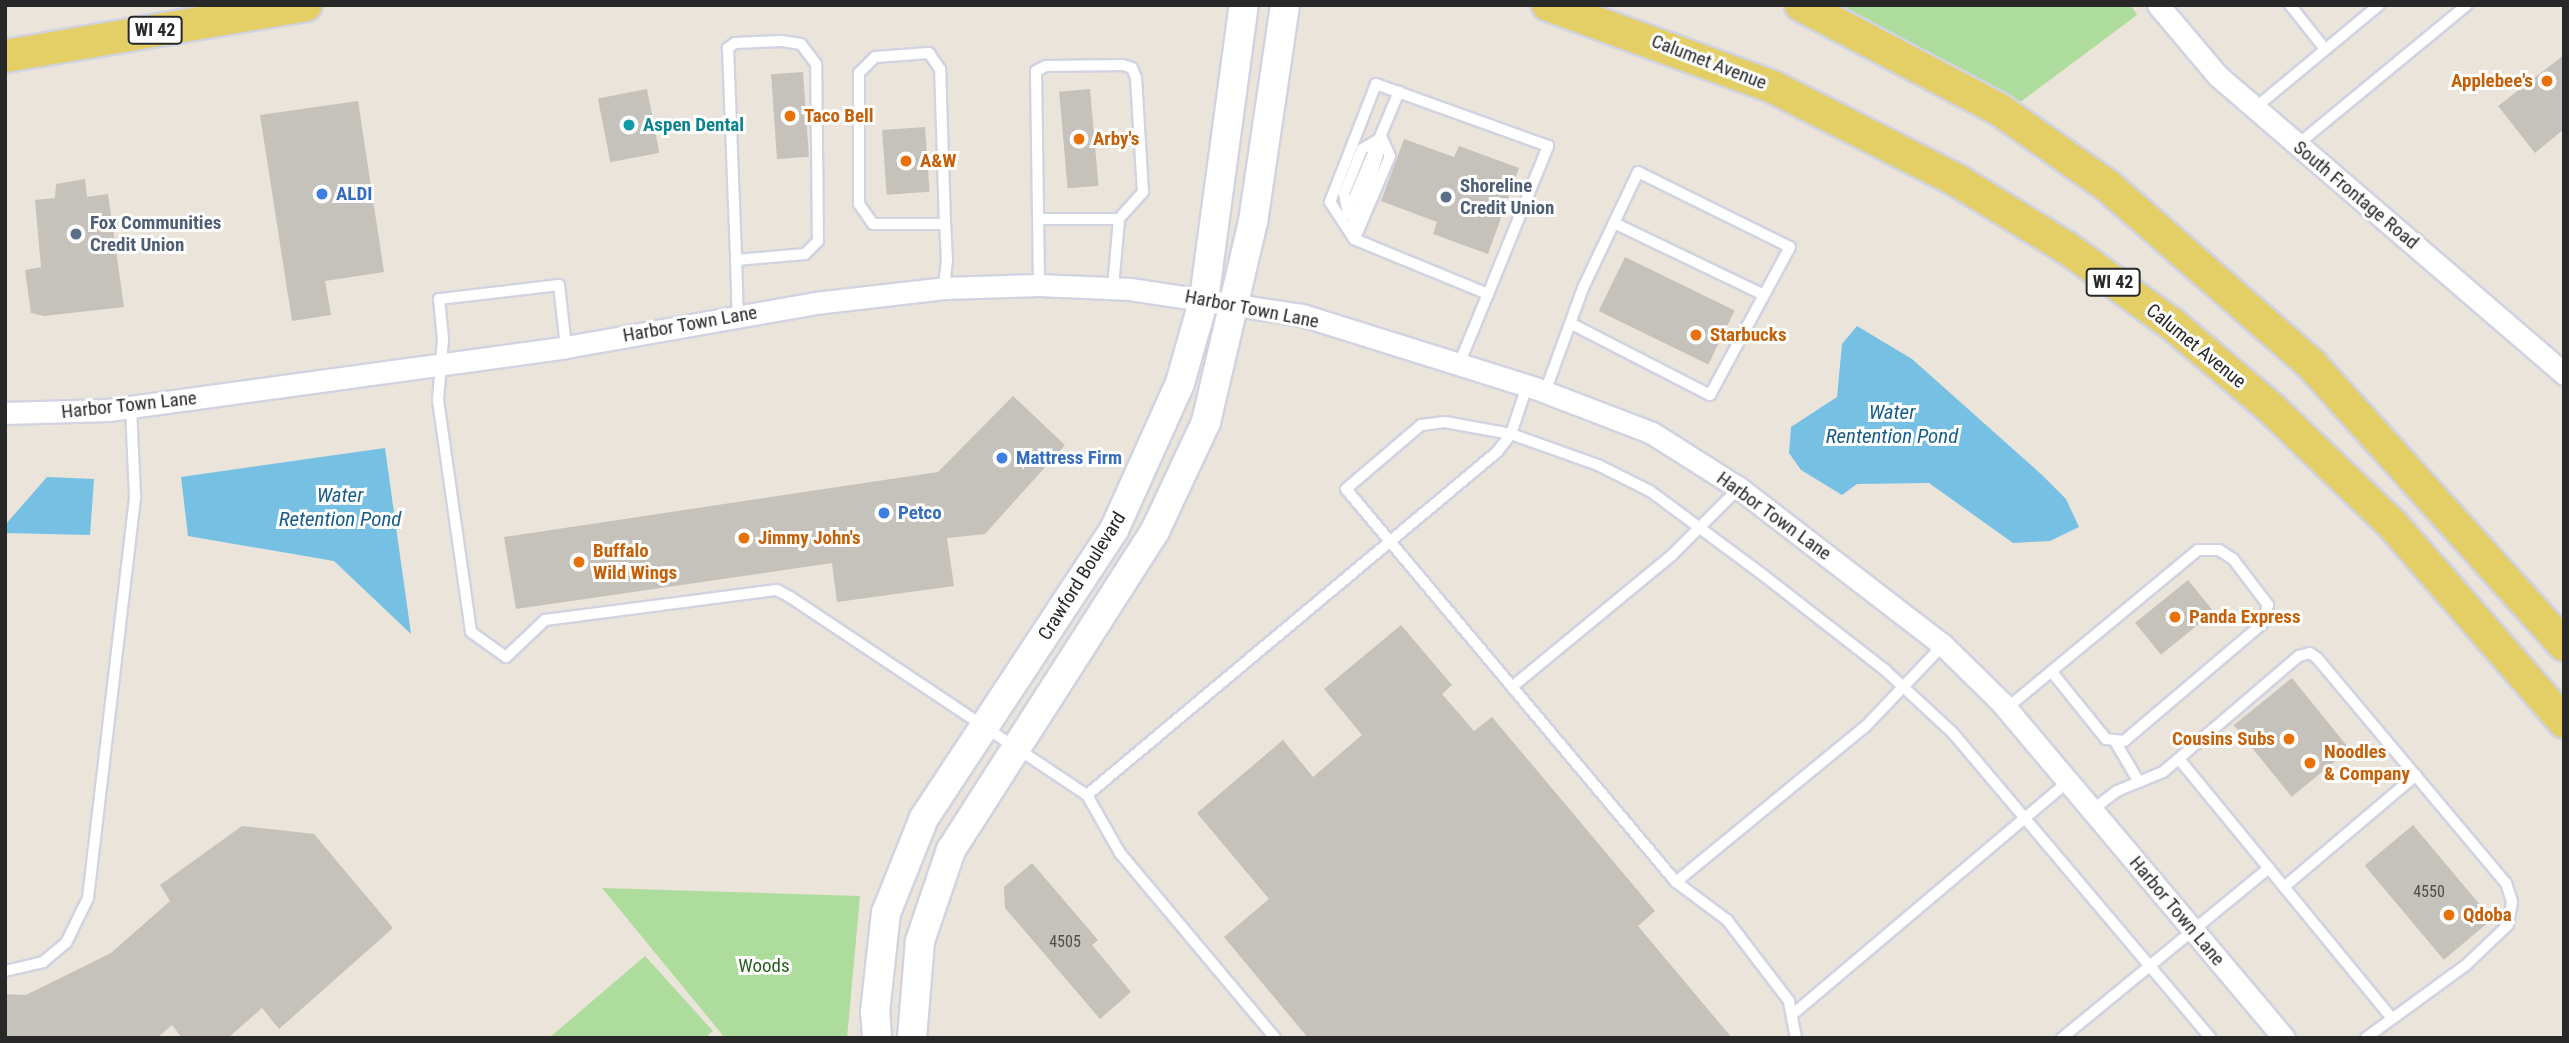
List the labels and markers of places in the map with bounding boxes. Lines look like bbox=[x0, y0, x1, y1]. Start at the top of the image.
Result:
place label: Applebee's bbox=[2451, 70, 2533, 92]
marker: Applebee's bbox=[2539, 73, 2555, 89]
place label: Taco Bell bbox=[804, 105, 874, 127]
marker: Taco Bell bbox=[782, 108, 798, 124]
place label: Aspen Dental bbox=[643, 114, 744, 136]
marker: Aspen Dental bbox=[621, 117, 637, 133]
place label: Arby's bbox=[1093, 128, 1139, 150]
marker: Arby's bbox=[1071, 131, 1087, 147]
place label: A&W bbox=[920, 150, 957, 172]
marker: A&W bbox=[898, 153, 914, 169]
place label: Shoreline Credit Union bbox=[1460, 175, 1554, 219]
place label: ALDI bbox=[336, 183, 372, 205]
marker: ALDI bbox=[314, 186, 330, 202]
marker: Shoreline Credit Union bbox=[1438, 189, 1454, 205]
place label: Fox Communities Credit Union bbox=[90, 212, 221, 256]
marker: Fox Communities Credit Union bbox=[68, 226, 84, 242]
place label: Starbucks bbox=[1710, 324, 1787, 346]
marker: Starbucks bbox=[1688, 327, 1704, 343]
place label: Mattress Firm bbox=[1016, 447, 1122, 469]
marker: Mattress Firm bbox=[994, 450, 1010, 466]
place label: Petco bbox=[898, 502, 942, 524]
marker: Petco bbox=[876, 505, 892, 521]
place label: Jimmy John's bbox=[758, 527, 861, 549]
marker: Jimmy John's bbox=[736, 530, 752, 546]
place label: Buffalo Wild Wings bbox=[593, 540, 677, 584]
marker: Buffalo Wild Wings bbox=[571, 554, 587, 570]
place label: Panda Express bbox=[2189, 606, 2301, 628]
marker: Panda Express bbox=[2167, 609, 2183, 625]
place label: Cousins Subs bbox=[2172, 728, 2275, 750]
marker: Cousins Subs bbox=[2281, 731, 2297, 747]
place label: Noodles & Company bbox=[2324, 741, 2410, 785]
marker: Noodles & Company bbox=[2302, 755, 2318, 771]
place label: Qdoba bbox=[2463, 904, 2512, 926]
marker: Qdoba bbox=[2441, 907, 2457, 923]

